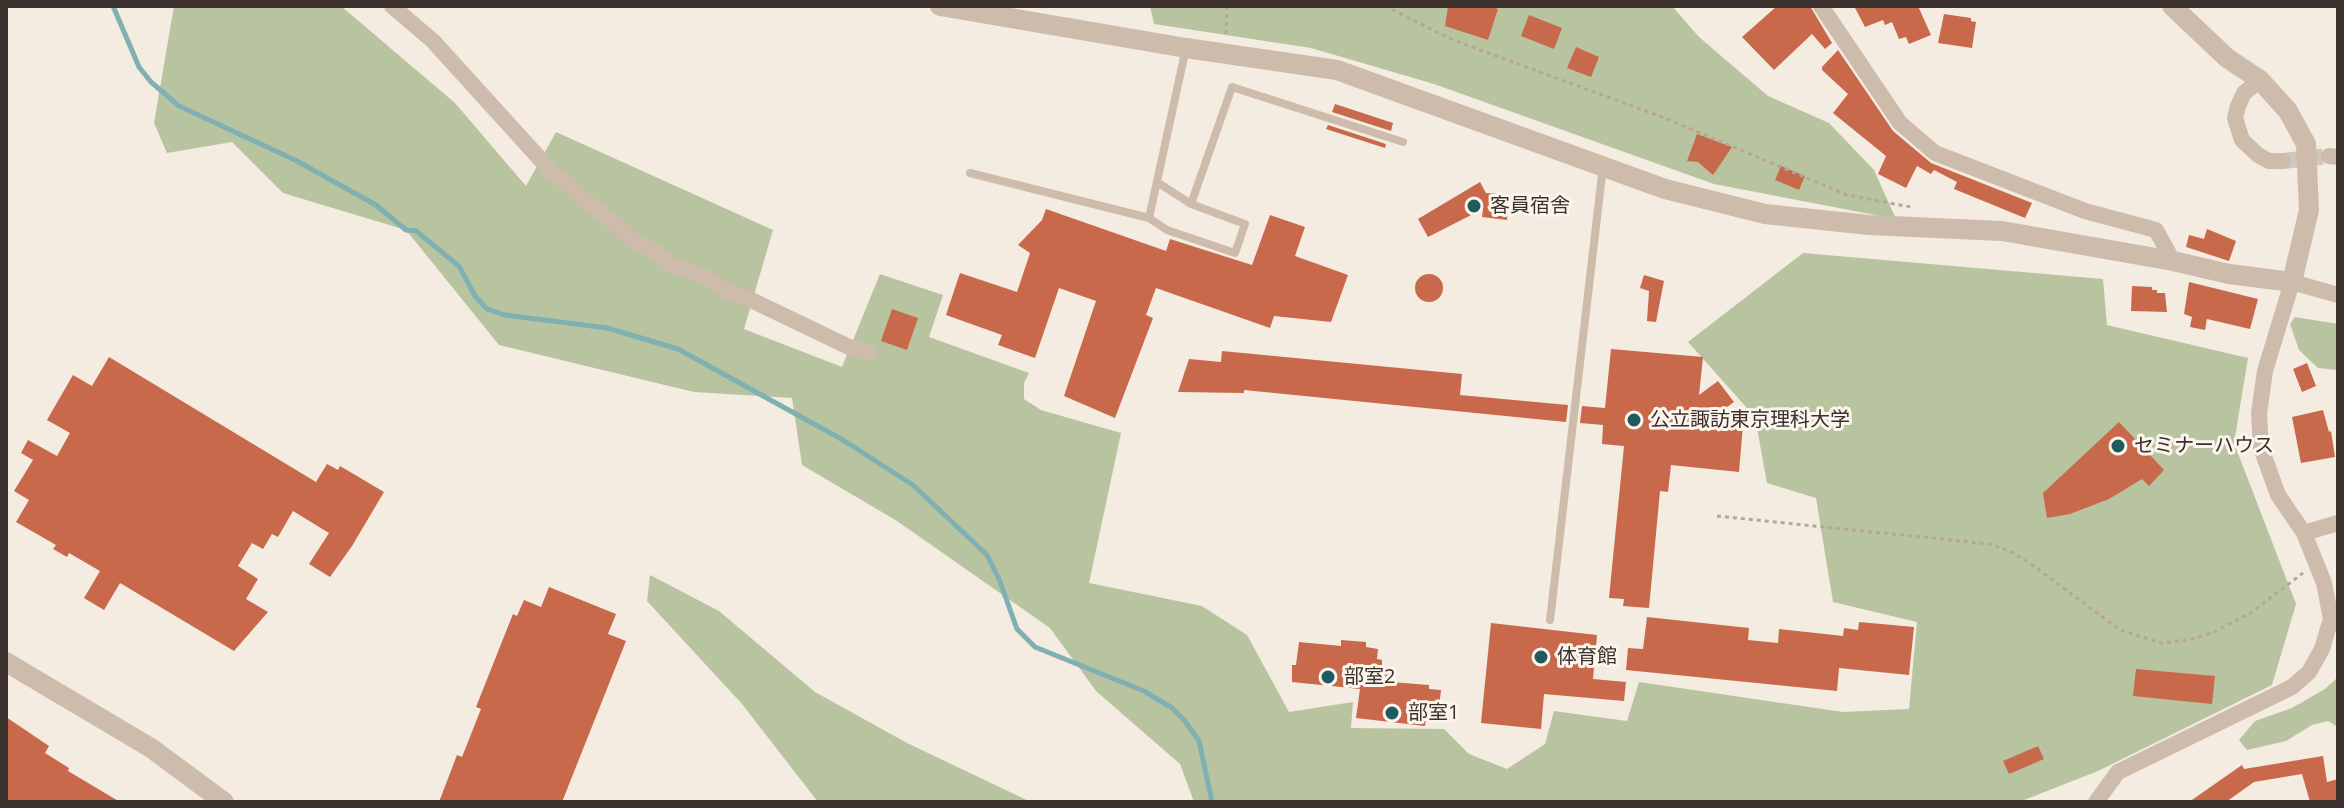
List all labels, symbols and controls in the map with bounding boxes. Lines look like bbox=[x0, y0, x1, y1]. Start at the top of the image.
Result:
place label: 客員宿舎 bbox=[1490, 194, 1570, 218]
marker: 客員宿舎 bbox=[1465, 197, 1483, 215]
place label: 公立諏訪東京理科大学 bbox=[1650, 408, 1850, 432]
marker: 公立諏訪東京理科大学 bbox=[1625, 411, 1643, 429]
place label: セミナーハウス bbox=[2134, 434, 2274, 458]
marker: セミナーハウス bbox=[2109, 437, 2127, 455]
place label: 体育館 bbox=[1557, 645, 1617, 669]
marker: 体育館 bbox=[1532, 648, 1550, 666]
place label: 部室2 bbox=[1344, 665, 1395, 689]
marker: 部室2 bbox=[1319, 668, 1337, 686]
place label: 部室1 bbox=[1408, 701, 1459, 725]
marker: 部室1 bbox=[1383, 704, 1401, 722]

